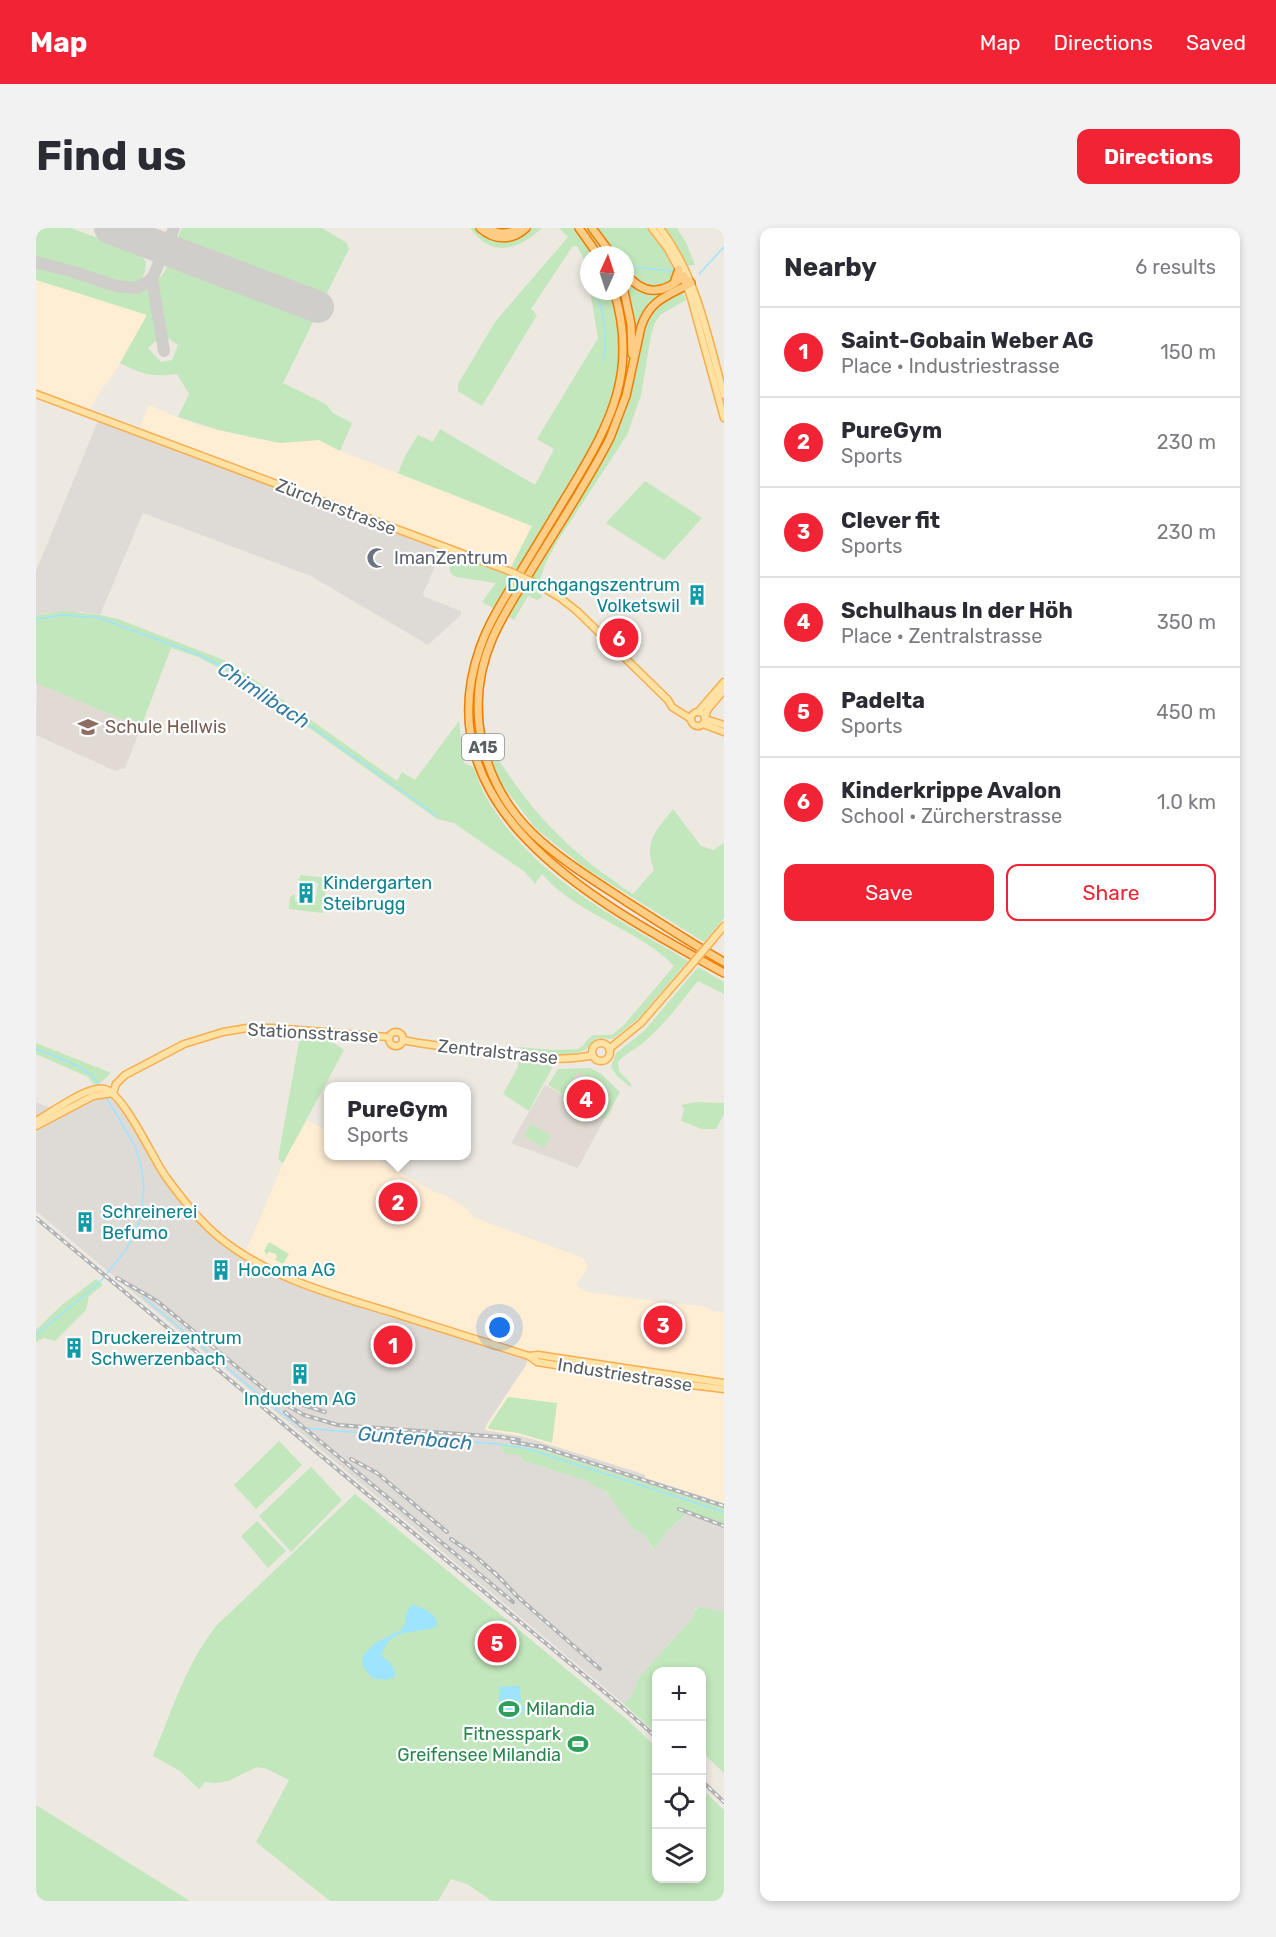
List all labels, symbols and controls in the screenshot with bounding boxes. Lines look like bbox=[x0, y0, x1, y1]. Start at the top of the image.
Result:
text: Map bbox=[30, 26, 87, 59]
text: Map bbox=[980, 30, 1021, 55]
text: Directions bbox=[1054, 30, 1153, 55]
text: Saved bbox=[1186, 30, 1246, 55]
button: Directions bbox=[1077, 129, 1240, 184]
text: Find us bbox=[36, 131, 187, 181]
north arrow bbox=[580, 246, 634, 300]
text: Nearby bbox=[784, 252, 877, 283]
text: 6 results bbox=[1135, 255, 1216, 279]
text: Saint-Gobain Weber AG bbox=[841, 327, 1094, 354]
text: 1 bbox=[799, 340, 808, 364]
text: 150 m bbox=[1160, 340, 1216, 364]
text: Place · Industriestrasse bbox=[841, 354, 1060, 378]
text: PureGym bbox=[841, 417, 942, 444]
text: 2 bbox=[797, 430, 810, 454]
text: 230 m bbox=[1157, 430, 1216, 454]
text: Sports bbox=[841, 444, 902, 468]
street label: Zürcherstrasse bbox=[273, 474, 399, 540]
text: Clever fit bbox=[841, 507, 940, 534]
text: 3 bbox=[797, 520, 810, 544]
text: 230 m bbox=[1157, 520, 1216, 544]
text: Sports bbox=[841, 534, 902, 558]
mosque icon: ImanZentrum bbox=[365, 546, 389, 570]
place label: ImanZentrum bbox=[394, 547, 508, 569]
place label: Durchgangszentrum Volketswil bbox=[507, 574, 680, 617]
building icon: Durchgangszentrum Volketswil bbox=[685, 583, 709, 607]
text: Schulhaus In der Höh bbox=[841, 597, 1073, 624]
text: 4 bbox=[797, 610, 810, 634]
text: 350 m bbox=[1157, 610, 1216, 634]
pin: 6 bbox=[600, 616, 638, 660]
text: Place · Zentralstrasse bbox=[841, 624, 1042, 648]
water label: Chimlibach bbox=[214, 656, 314, 734]
text: Padelta bbox=[841, 687, 925, 714]
text: 5 bbox=[797, 700, 810, 724]
text: 450 m bbox=[1156, 700, 1216, 724]
text: Sports bbox=[841, 714, 902, 738]
school or university icon: Schule Hellwis bbox=[76, 715, 100, 739]
place label: Schule Hellwis bbox=[105, 716, 226, 738]
road number: A15 bbox=[462, 734, 504, 760]
text: Kinderkrippe Avalon bbox=[841, 777, 1061, 804]
text: 6 bbox=[797, 790, 810, 814]
text: 1.0 km bbox=[1157, 790, 1216, 814]
text: School · Zürcherstrasse bbox=[841, 804, 1062, 828]
button: Save bbox=[784, 864, 994, 921]
button: Share bbox=[1006, 864, 1216, 921]
place label: Kindergarten Steibrugg bbox=[323, 872, 432, 915]
building icon: Kindergarten Steibrugg bbox=[294, 881, 318, 905]
street label: Stationsstrasse bbox=[247, 1019, 379, 1047]
street label: Zentralstrasse bbox=[437, 1035, 559, 1069]
pin: 4 bbox=[566, 1076, 606, 1122]
popup bbox=[324, 1082, 471, 1160]
text: PureGym bbox=[347, 1096, 448, 1123]
text: Sports bbox=[347, 1123, 408, 1147]
pin: 2 bbox=[378, 1180, 418, 1224]
place label: Schreinerei Befumo bbox=[102, 1201, 197, 1244]
building icon: Schreinerei Befumo bbox=[73, 1210, 97, 1234]
building icon: Hocoma AG bbox=[209, 1258, 233, 1282]
place label: Hocoma AG bbox=[238, 1259, 335, 1281]
pin: 3 bbox=[644, 1302, 682, 1348]
your location bbox=[485, 1313, 514, 1342]
pin: 1 bbox=[374, 1322, 412, 1368]
place label: Druckereizentrum Schwerzenbach bbox=[91, 1327, 242, 1370]
building icon: Druckereizentrum Schwerzenbach bbox=[62, 1336, 86, 1360]
street label: Industriestrasse bbox=[556, 1353, 694, 1397]
building icon: Induchem AG bbox=[288, 1362, 312, 1386]
place label: Induchem AG bbox=[244, 1388, 356, 1410]
water label: Guntenbach bbox=[356, 1421, 474, 1455]
pin: 5 bbox=[478, 1620, 516, 1666]
map controls bbox=[652, 1667, 706, 1883]
button: + bbox=[652, 1667, 706, 1721]
sports icon: Milandia bbox=[497, 1697, 521, 1721]
place label: Milandia bbox=[526, 1698, 595, 1720]
button: − bbox=[652, 1721, 706, 1775]
place label: Fitnesspark Greifensee Milandia bbox=[397, 1723, 562, 1766]
sports icon: Fitnesspark Greifensee Milandia bbox=[566, 1732, 590, 1756]
button: locate bbox=[652, 1775, 706, 1829]
button: layers bbox=[652, 1829, 706, 1883]

